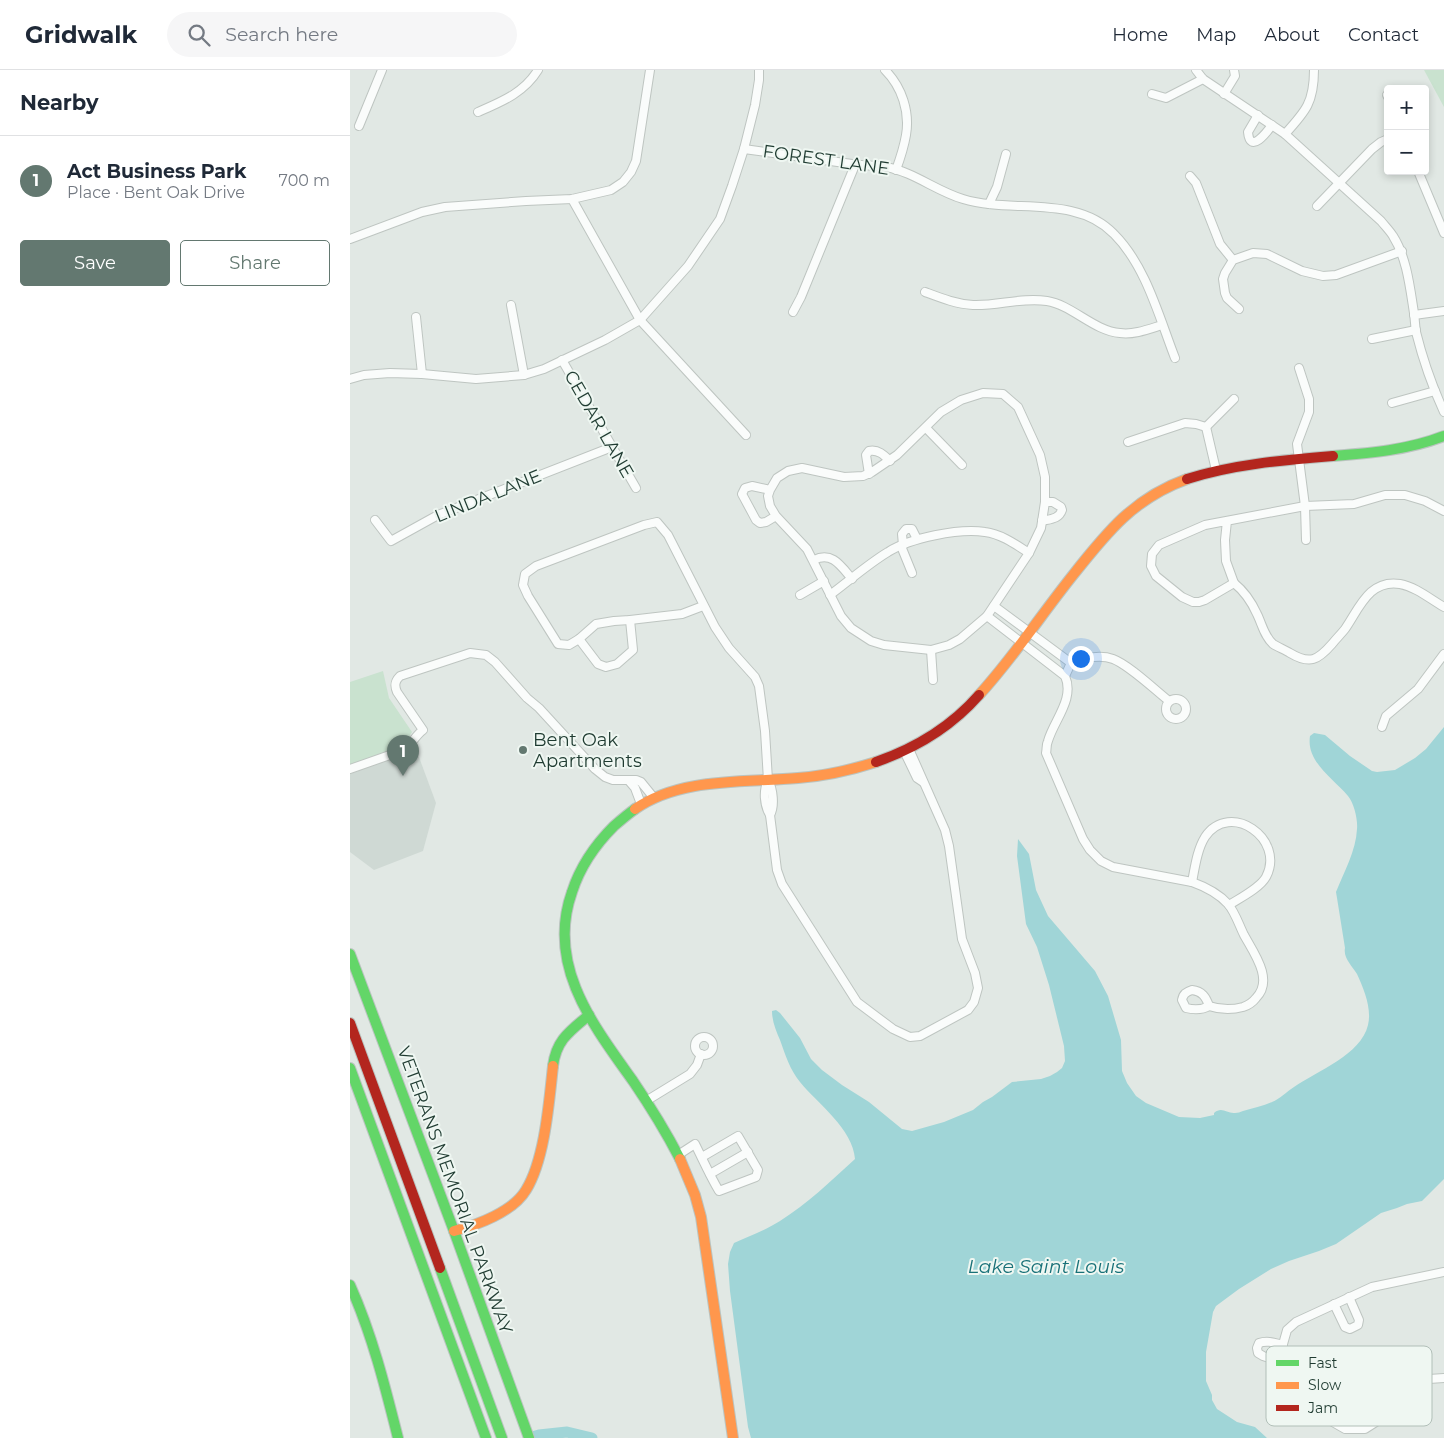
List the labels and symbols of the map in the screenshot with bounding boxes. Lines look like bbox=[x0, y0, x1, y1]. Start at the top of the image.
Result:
street label: FOREST LANE bbox=[761, 140, 891, 180]
street label: CEDAR LANE bbox=[559, 366, 639, 482]
street label: LINDA LANE bbox=[431, 465, 545, 527]
your location bbox=[1068, 646, 1094, 672]
place label: Bent Oak Apartments bbox=[533, 729, 642, 772]
pin: 1 bbox=[387, 735, 419, 776]
marker: Bent Oak Apartments bbox=[517, 744, 529, 756]
street label: VETERANS MEMORIAL PARKWAY bbox=[393, 1043, 518, 1337]
water label: Lake Saint Louis bbox=[968, 1255, 1124, 1278]
legend bbox=[1266, 1346, 1432, 1426]
text: Fast bbox=[1308, 1354, 1338, 1372]
text: Slow bbox=[1308, 1376, 1342, 1394]
text: Jam bbox=[1307, 1399, 1338, 1417]

